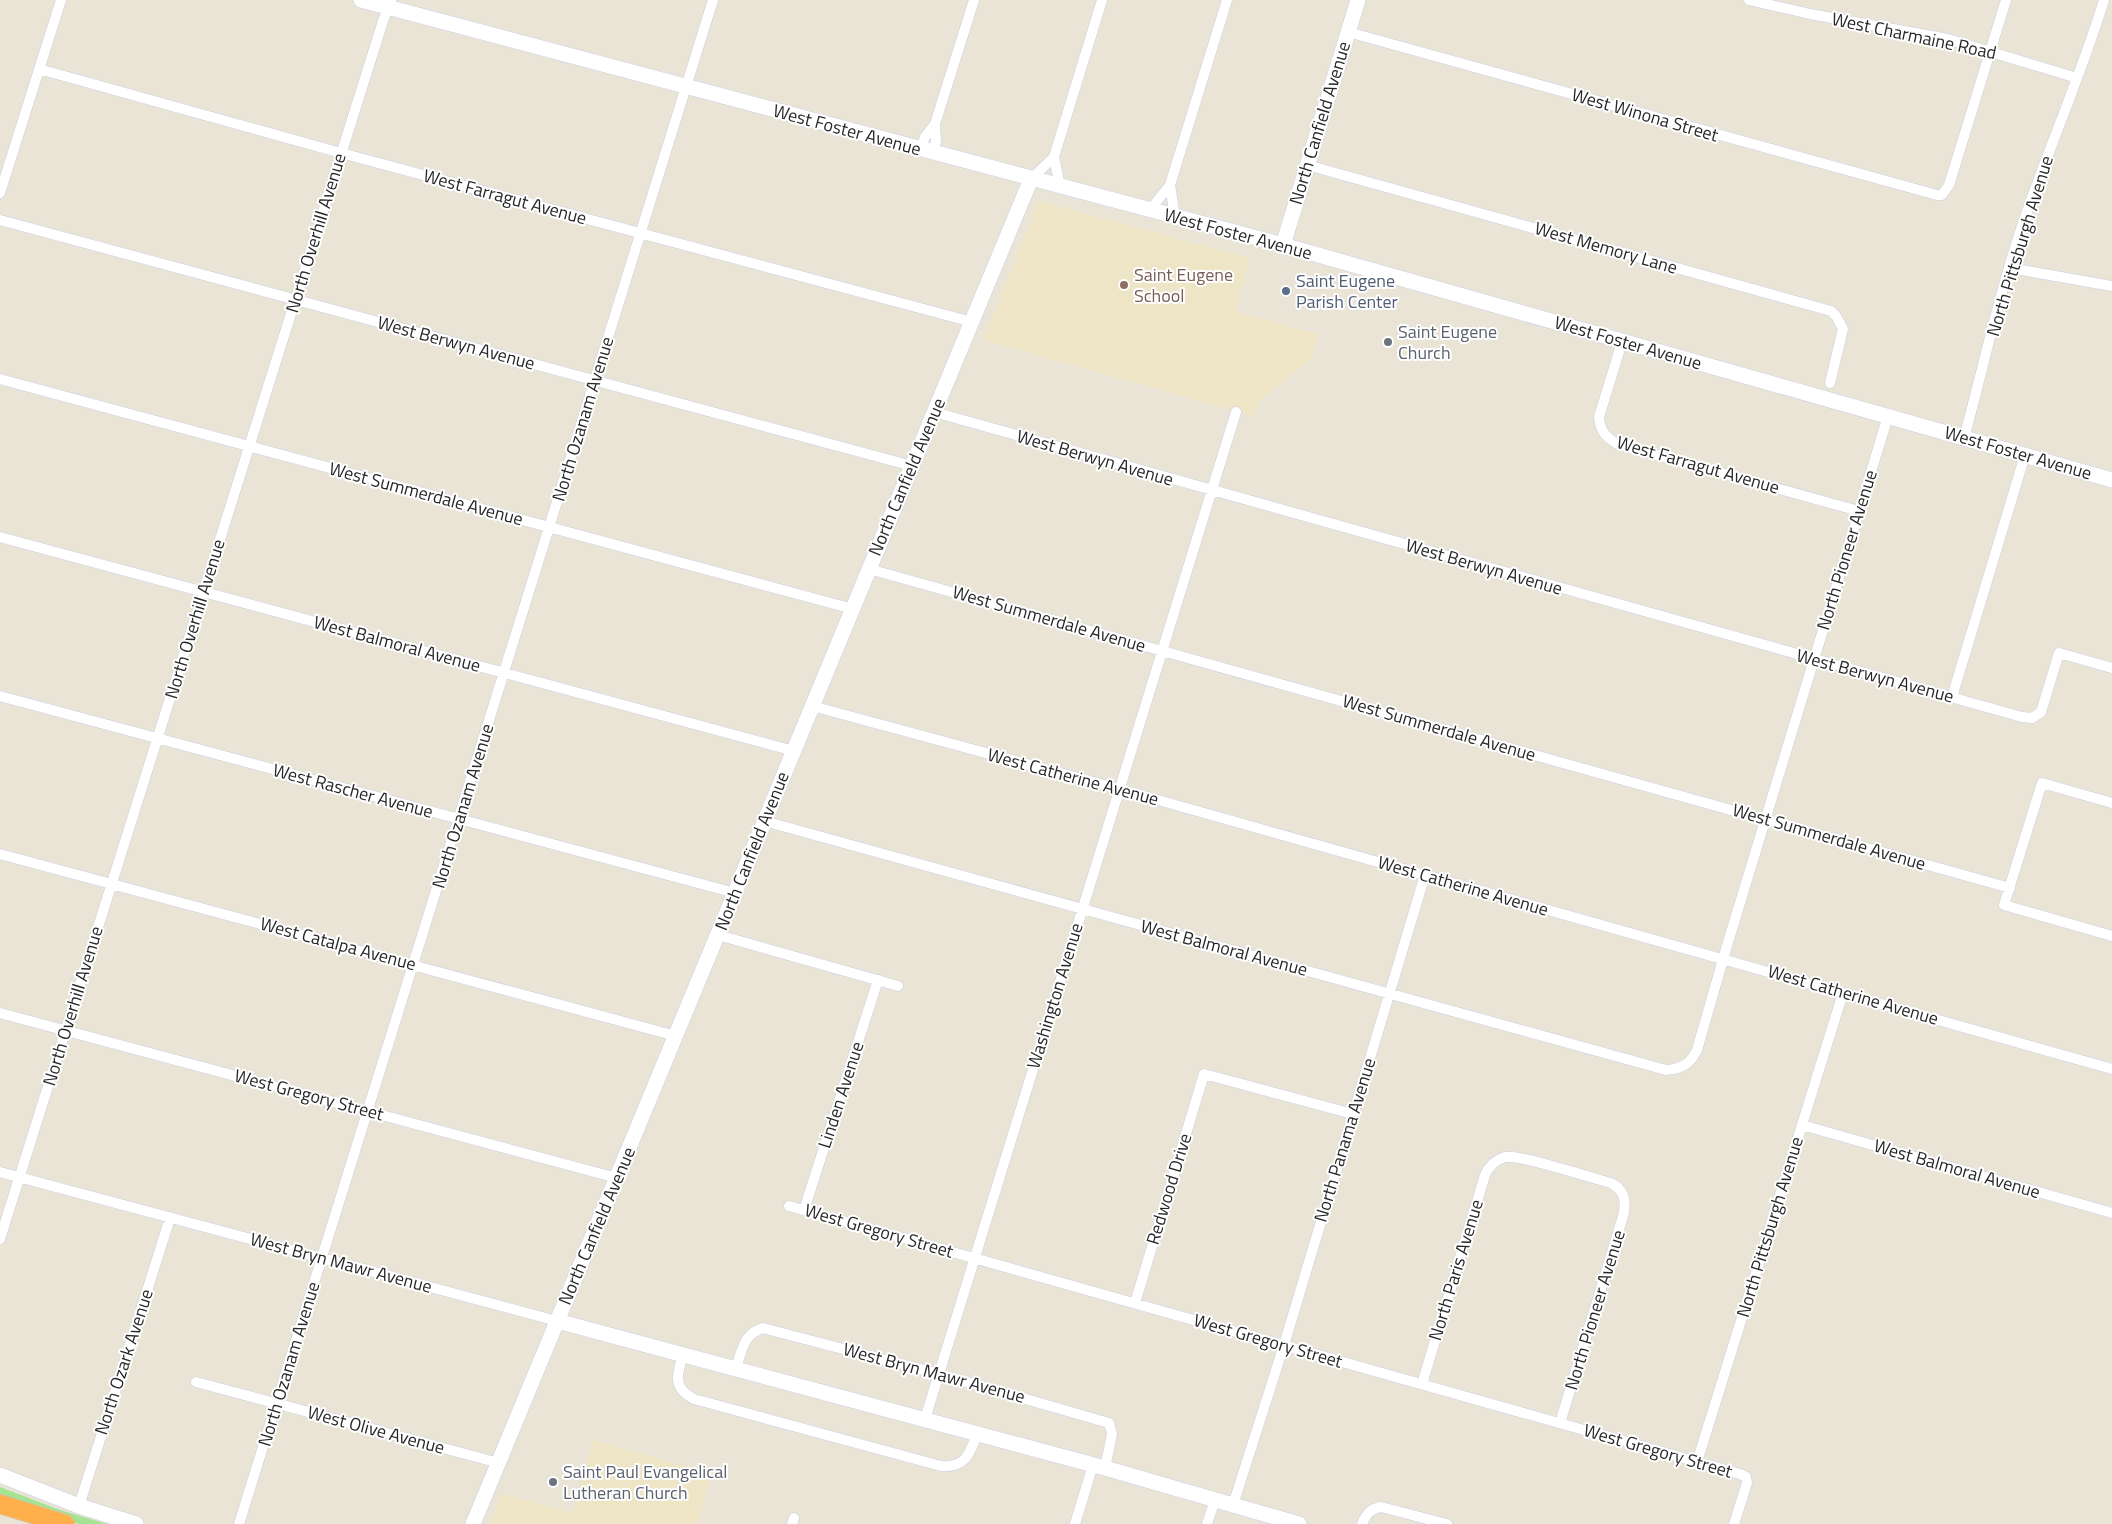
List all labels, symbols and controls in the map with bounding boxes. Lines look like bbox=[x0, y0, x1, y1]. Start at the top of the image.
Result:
street label: West Charmaine Road bbox=[1829, 5, 1999, 66]
street label: North Canfield Avenue bbox=[1282, 38, 1357, 208]
street label: West Winona Street bbox=[1569, 81, 1722, 149]
street label: West Foster Avenue bbox=[770, 97, 924, 162]
street label: North Overhill Avenue bbox=[278, 150, 353, 316]
street label: North Pittsburgh Avenue bbox=[1979, 152, 2060, 340]
street label: West Farragut Avenue bbox=[420, 162, 590, 231]
street label: West Foster Avenue bbox=[1161, 201, 1315, 266]
street label: West Memory Lane bbox=[1532, 214, 1681, 281]
place label: Saint Eugene School bbox=[1134, 261, 1233, 309]
place label: Saint Eugene Parish Center bbox=[1296, 267, 1398, 315]
marker: Saint Eugene School bbox=[1118, 279, 1130, 291]
marker: Saint Eugene Parish Center bbox=[1280, 285, 1292, 297]
street label: West Berwyn Avenue bbox=[374, 309, 538, 377]
street label: West Foster Avenue bbox=[1551, 309, 1705, 376]
place label: Saint Eugene Church bbox=[1398, 318, 1497, 366]
street label: North Ozanam Avenue bbox=[545, 333, 620, 504]
marker: Saint Eugene Church bbox=[1382, 336, 1394, 348]
street label: North Canfield Avenue bbox=[861, 394, 952, 560]
street label: West Foster Avenue bbox=[1941, 419, 2095, 486]
street label: West Berwyn Avenue bbox=[1014, 422, 1177, 493]
street label: West Farragut Avenue bbox=[1614, 428, 1783, 501]
street label: West Summerdale Avenue bbox=[326, 455, 526, 532]
street label: North Pioneer Avenue bbox=[1809, 466, 1884, 633]
street label: West Berwyn Avenue bbox=[1403, 531, 1566, 602]
street label: North Overhill Avenue bbox=[157, 536, 232, 702]
street label: West Summerdale Avenue bbox=[949, 578, 1149, 659]
street label: West Balmoral Avenue bbox=[311, 608, 484, 679]
street label: West Berwyn Avenue bbox=[1793, 642, 1957, 710]
street label: West Summerdale Avenue bbox=[1339, 687, 1539, 768]
street label: North Ozanam Avenue bbox=[425, 720, 500, 891]
street label: West Catherine Avenue bbox=[984, 741, 1162, 812]
street label: West Rascher Avenue bbox=[270, 756, 436, 825]
street label: North Canfield Avenue bbox=[707, 767, 796, 934]
street label: West Summerdale Avenue bbox=[1729, 796, 1929, 877]
street label: West Catherine Avenue bbox=[1375, 848, 1552, 923]
street label: West Catalpa Avenue bbox=[257, 910, 419, 977]
street label: West Balmoral Avenue bbox=[1138, 912, 1311, 983]
street label: Washington Avenue bbox=[1019, 920, 1090, 1072]
street label: North Overhill Avenue bbox=[35, 923, 110, 1089]
street label: West Catherine Avenue bbox=[1765, 957, 1942, 1032]
street label: Linden Avenue bbox=[811, 1038, 870, 1152]
street label: North Panama Avenue bbox=[1307, 1054, 1382, 1225]
street label: West Gregory Street bbox=[231, 1062, 387, 1128]
street label: Redwood Drive bbox=[1139, 1130, 1198, 1248]
street label: West Balmoral Avenue bbox=[1871, 1132, 2043, 1205]
street label: North Pittsburgh Avenue bbox=[1729, 1133, 1810, 1321]
street label: North Canfield Avenue bbox=[551, 1143, 642, 1309]
street label: West Gregory Street bbox=[802, 1196, 957, 1265]
street label: North Paris Avenue bbox=[1421, 1196, 1490, 1344]
street label: West Bryn Mawr Avenue bbox=[247, 1225, 435, 1300]
street label: North Pioneer Avenue bbox=[1557, 1226, 1632, 1393]
street label: North Ozanam Avenue bbox=[251, 1278, 326, 1449]
street label: North Ozark Avenue bbox=[87, 1285, 160, 1438]
street label: West Gregory Street bbox=[1191, 1306, 1346, 1375]
street label: West Bryn Mawr Avenue bbox=[840, 1335, 1028, 1410]
street label: West Olive Avenue bbox=[304, 1398, 448, 1461]
street label: West Gregory Street bbox=[1581, 1416, 1736, 1485]
place label: Saint Paul Evangelical Lutheran Church bbox=[563, 1458, 727, 1506]
marker: Saint Paul Evangelical Lutheran Church bbox=[547, 1476, 559, 1488]

